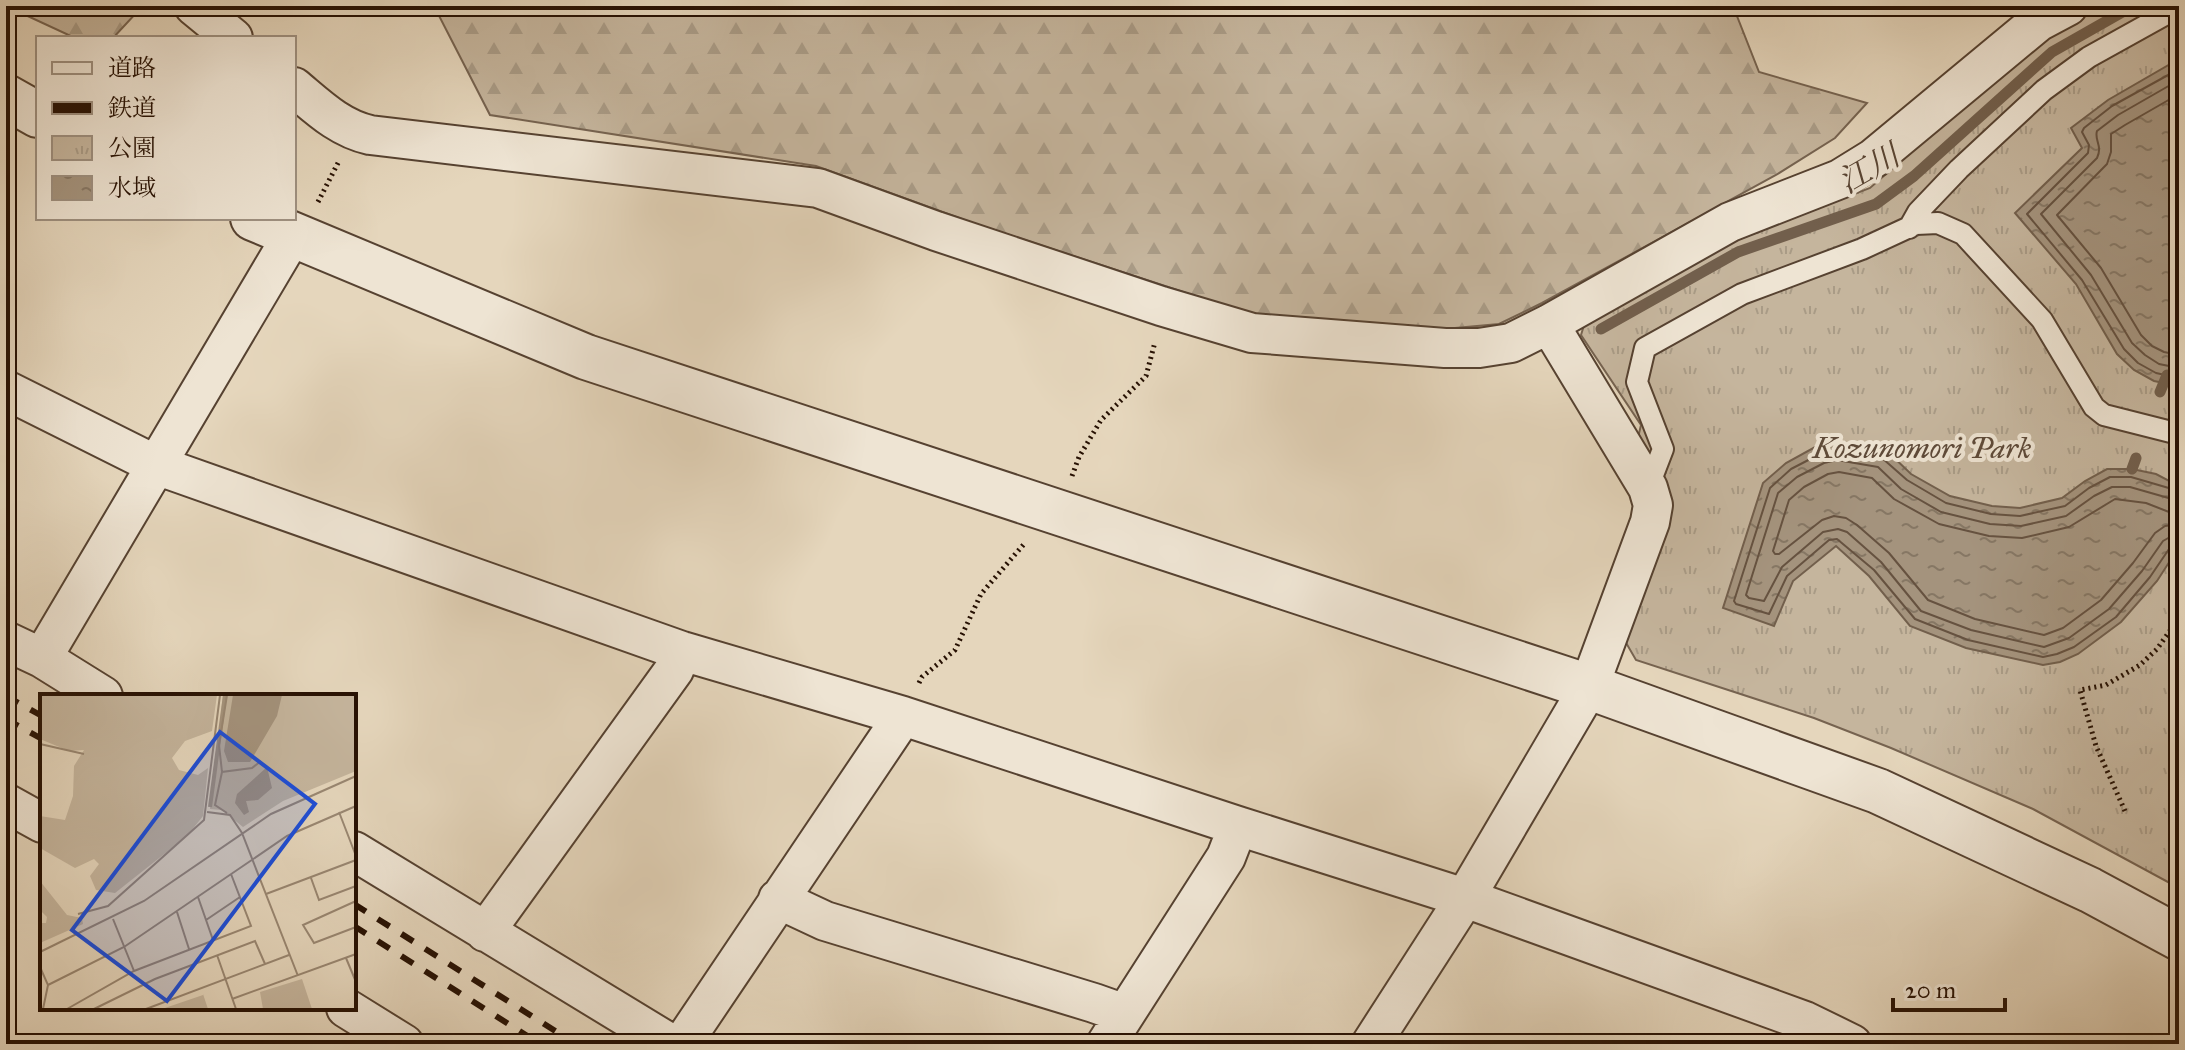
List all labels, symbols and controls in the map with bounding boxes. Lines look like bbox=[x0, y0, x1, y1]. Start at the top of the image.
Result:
legend bbox=[36, 36, 296, 220]
text: 道路 bbox=[108, 53, 156, 83]
text: 鉄道 bbox=[108, 93, 156, 123]
text: 公園 bbox=[108, 133, 156, 163]
water label: 江川 bbox=[1832, 135, 1909, 202]
text: 水域 bbox=[108, 173, 156, 203]
park label: Kozunomori Park bbox=[1811, 430, 2031, 466]
inset map bbox=[40, 694, 356, 1010]
scale bar bbox=[1893, 962, 2005, 1012]
text: 20 m bbox=[1905, 975, 1956, 1005]

